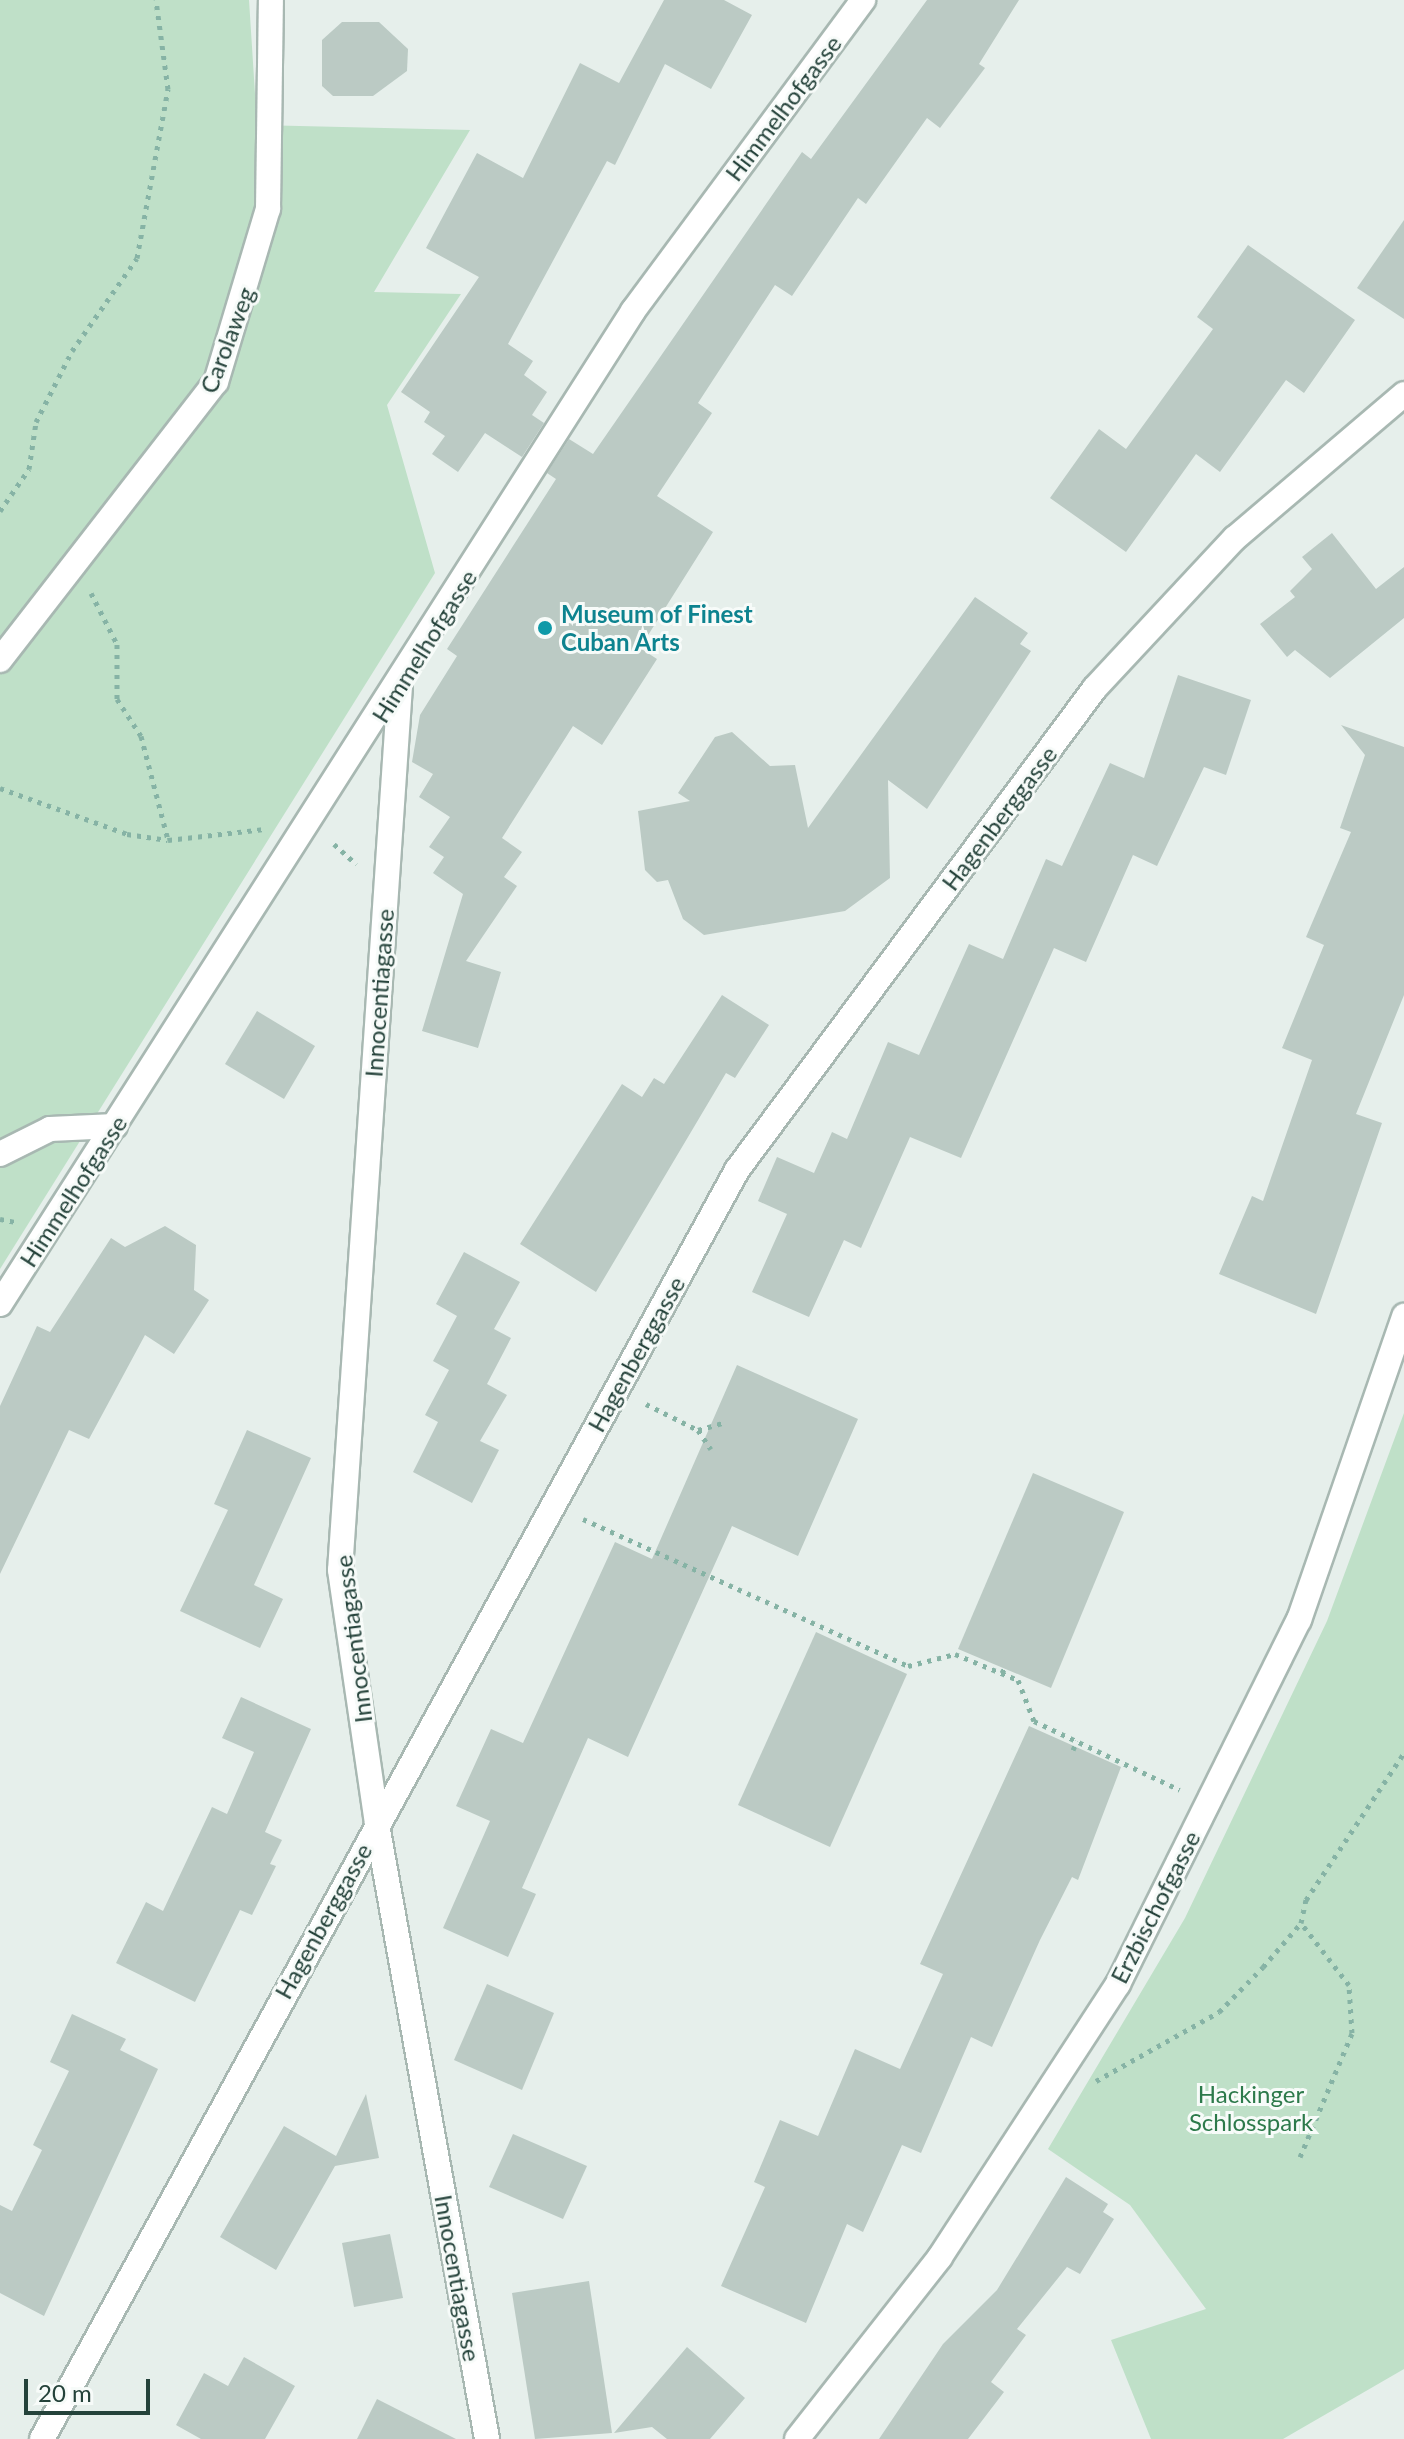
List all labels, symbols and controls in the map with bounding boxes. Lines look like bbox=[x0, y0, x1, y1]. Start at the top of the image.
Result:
street label: Himmelhofgasse bbox=[719, 30, 847, 186]
street label: Carolaweg bbox=[194, 283, 260, 397]
street label: Himmelhofgasse bbox=[366, 564, 482, 728]
place label: Museum of Finest Cuban Arts bbox=[561, 600, 753, 656]
marker: Museum of Finest Cuban Arts bbox=[536, 619, 554, 637]
street label: Hagenberggasse bbox=[935, 740, 1063, 896]
street label: Innocentiagasse bbox=[359, 908, 399, 1078]
street label: Himmelhofgasse bbox=[13, 1110, 133, 1272]
street label: Hagenberggasse bbox=[581, 1271, 691, 1437]
street label: Innocentiagasse bbox=[328, 1554, 378, 1724]
street label: Erzbischofgasse bbox=[1104, 1826, 1206, 1988]
street label: Hagenberggasse bbox=[268, 1838, 378, 2004]
park label: Hackinger Schlosspark bbox=[1189, 2080, 1313, 2136]
street label: Innocentiagasse bbox=[429, 2192, 487, 2364]
scale bar bbox=[28, 2363, 154, 2413]
text: 20 m bbox=[38, 2378, 92, 2407]

